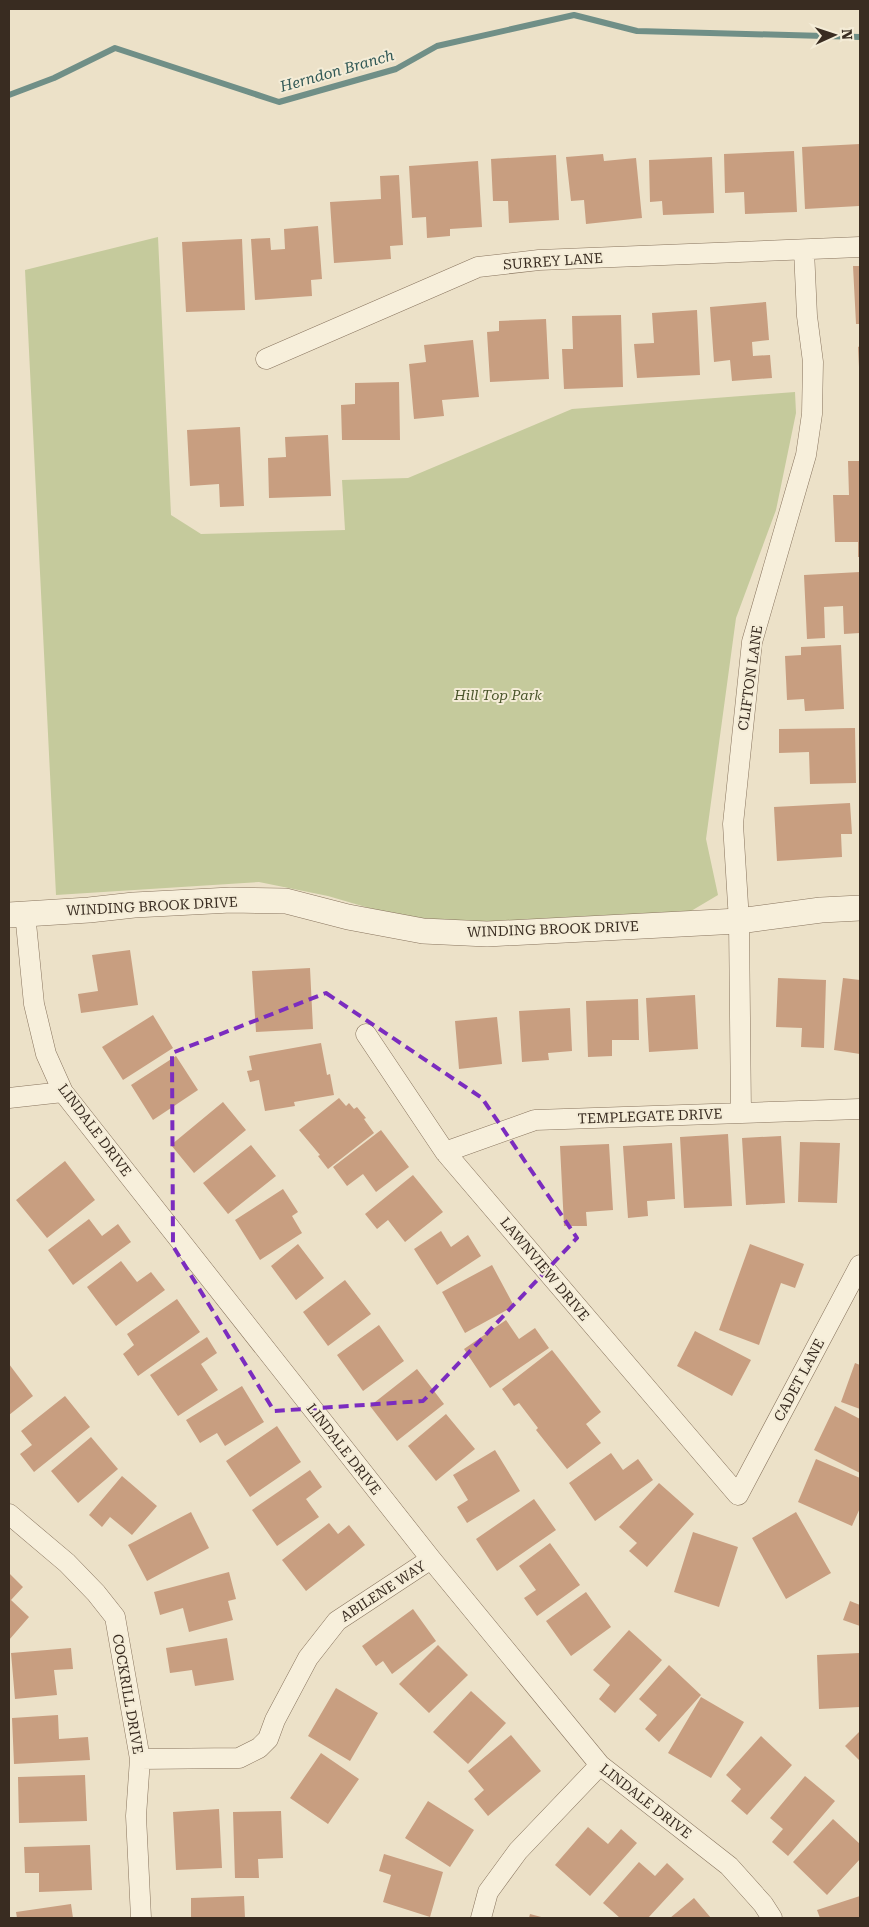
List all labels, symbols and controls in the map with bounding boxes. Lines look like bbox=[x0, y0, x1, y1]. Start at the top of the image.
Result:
north arrow bbox=[809, 10, 859, 60]
text: N bbox=[839, 29, 855, 40]
water label: Herndon Branch bbox=[277, 46, 396, 96]
street label: SURREY LANE bbox=[503, 250, 603, 272]
street label: CLIFTON LANE bbox=[735, 624, 765, 732]
park label: Hill Top Park bbox=[453, 687, 542, 703]
street label: WINDING BROOK DRIVE bbox=[66, 894, 238, 918]
street label: WINDING BROOK DRIVE bbox=[467, 918, 639, 940]
street label: LINDALE DRIVE bbox=[55, 1081, 135, 1179]
street label: TEMPLEGATE DRIVE bbox=[577, 1105, 723, 1127]
street label: LAWNVIEW DRIVE bbox=[497, 1214, 593, 1324]
street label: CADET LANE bbox=[771, 1336, 827, 1424]
street label: LINDALE DRIVE bbox=[303, 1400, 385, 1498]
street label: ABILENE WAY bbox=[338, 1557, 429, 1624]
street label: COCKRILL DRIVE bbox=[110, 1633, 146, 1755]
street label: LINDALE DRIVE bbox=[597, 1760, 695, 1842]

